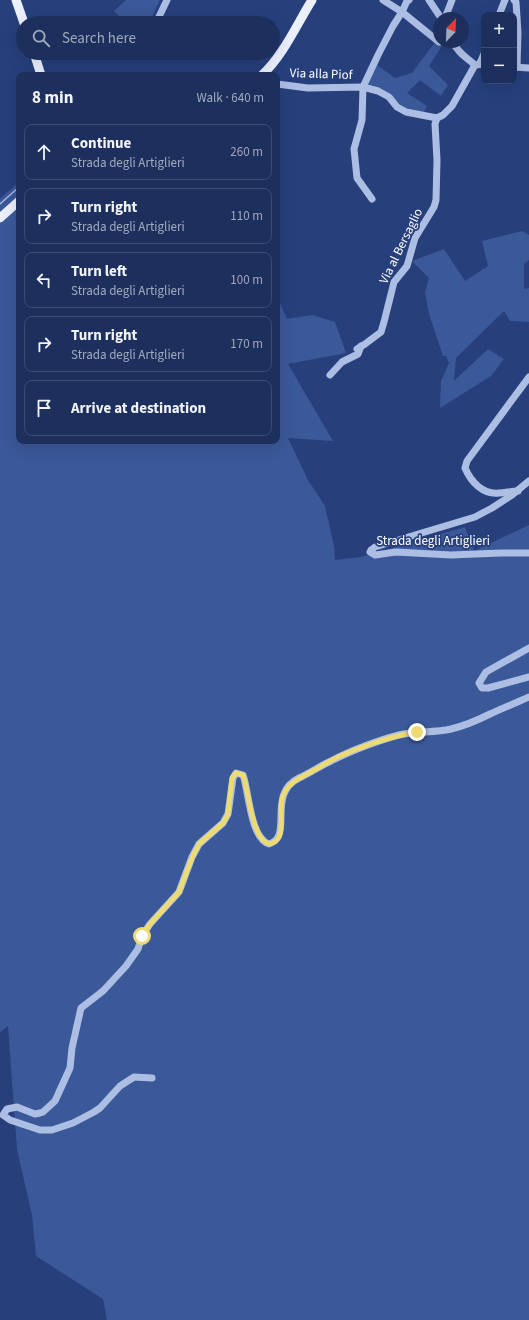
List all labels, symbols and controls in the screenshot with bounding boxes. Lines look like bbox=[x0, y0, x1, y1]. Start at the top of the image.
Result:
north arrow bbox=[433, 12, 469, 48]
map controls bbox=[481, 12, 517, 84]
button: + bbox=[481, 12, 517, 48]
search box bbox=[16, 16, 280, 60]
icon: search bbox=[30, 27, 52, 49]
text: Search here bbox=[62, 28, 136, 49]
button: − bbox=[481, 48, 517, 84]
street label: Via alla Piof bbox=[289, 64, 354, 84]
text: 8 min bbox=[32, 86, 73, 110]
text: Walk · 640 m bbox=[196, 89, 264, 107]
text: Continue bbox=[71, 133, 131, 154]
icon: ahead bbox=[33, 141, 55, 163]
text: 260 m bbox=[230, 143, 263, 161]
text: Strada degli Artiglieri bbox=[71, 154, 185, 172]
text: Turn right bbox=[71, 197, 137, 218]
icon: right bbox=[33, 205, 55, 227]
street label: Via al Bersaglio bbox=[375, 205, 427, 287]
text: 110 m bbox=[230, 207, 263, 225]
text: Strada degli Artiglieri bbox=[71, 218, 185, 236]
text: Turn left bbox=[71, 261, 127, 282]
icon: left bbox=[33, 269, 55, 291]
text: 100 m bbox=[230, 271, 263, 289]
text: Strada degli Artiglieri bbox=[71, 282, 185, 300]
text: Turn right bbox=[71, 325, 137, 346]
icon: right bbox=[33, 333, 55, 355]
text: 170 m bbox=[230, 335, 263, 353]
text: Strada degli Artiglieri bbox=[71, 346, 185, 364]
icon: arrive bbox=[33, 397, 55, 419]
text: Arrive at destination bbox=[71, 398, 206, 419]
street label: Strada degli Artiglieri bbox=[376, 532, 490, 550]
route end bbox=[408, 723, 426, 741]
route start bbox=[133, 927, 151, 945]

